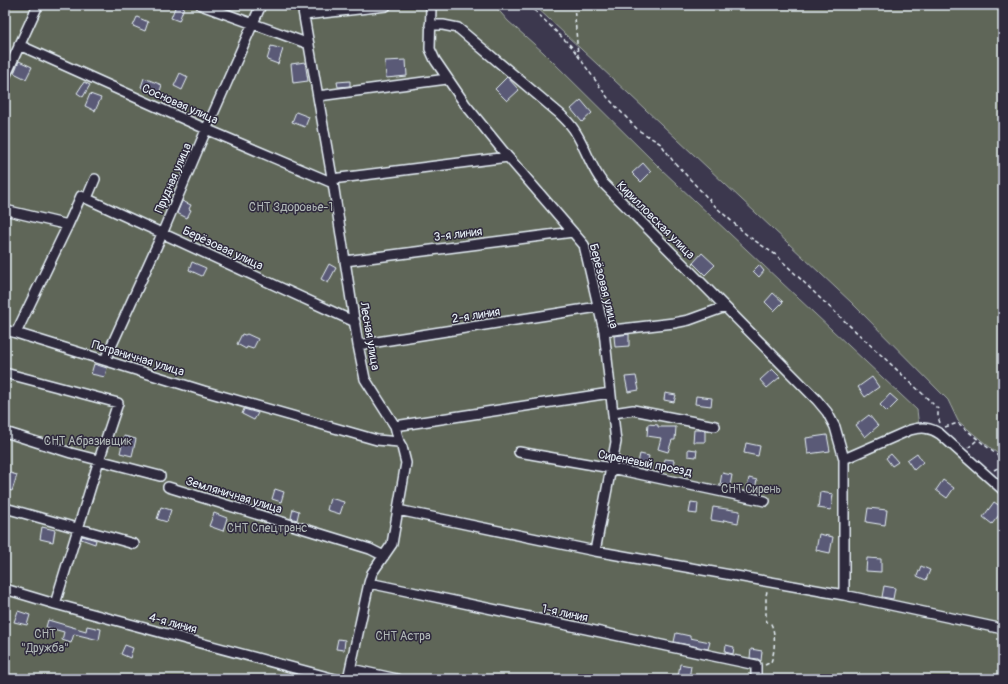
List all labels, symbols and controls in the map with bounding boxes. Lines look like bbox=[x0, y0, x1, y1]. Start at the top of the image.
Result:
street label: Сосновая улица bbox=[139, 81, 221, 128]
street label: Прудная улица bbox=[152, 140, 195, 216]
street label: Кирилловская улица bbox=[613, 178, 698, 263]
park label: СНТ Здоровье-1 bbox=[249, 200, 333, 215]
street label: Берёзовая улица bbox=[180, 223, 266, 274]
street label: 3-я линия bbox=[433, 224, 483, 245]
street label: Берёзовая улица bbox=[586, 242, 621, 331]
street label: Лесная улица bbox=[356, 300, 383, 372]
street label: 2-я линия bbox=[451, 304, 502, 327]
street label: Пограничная улица bbox=[90, 337, 186, 380]
park label: СНТ Абразивщик bbox=[44, 434, 132, 449]
street label: Сиреневый проезд bbox=[597, 447, 694, 480]
street label: Земляничная улица bbox=[184, 474, 284, 517]
park label: СНТ Сирень bbox=[721, 482, 781, 497]
park label: СНТ Спецтранс bbox=[227, 521, 307, 536]
street label: 1-я линия bbox=[541, 601, 590, 626]
street label: 4-я линия bbox=[147, 610, 199, 637]
park label: СНТ "Дружба" bbox=[21, 627, 69, 656]
park label: СНТ Астра bbox=[375, 629, 431, 644]

